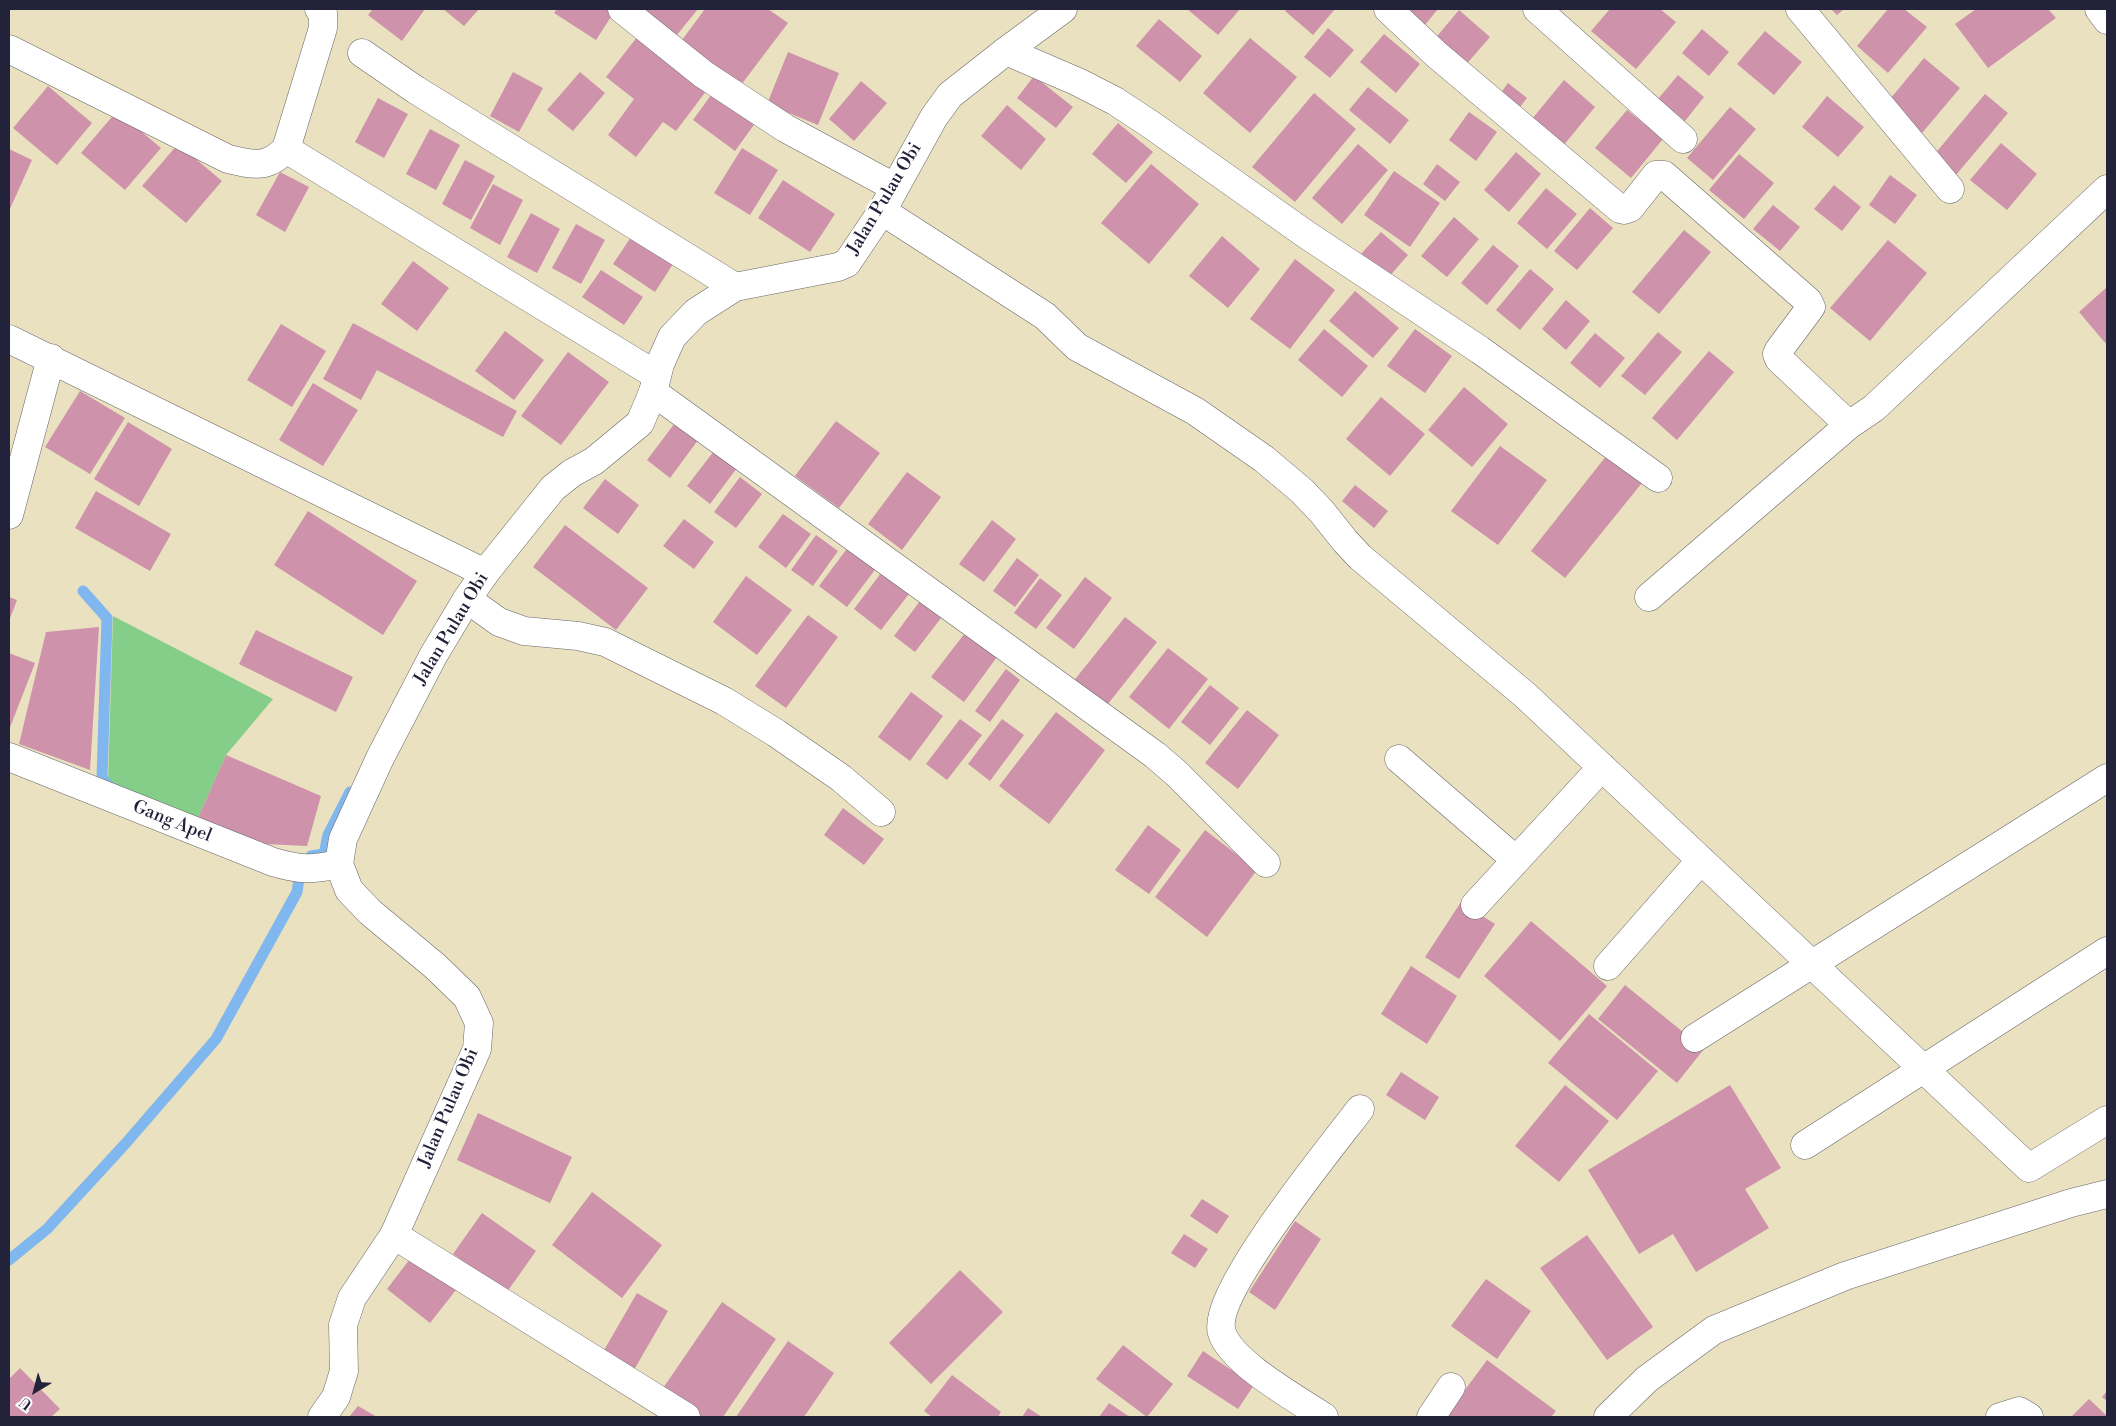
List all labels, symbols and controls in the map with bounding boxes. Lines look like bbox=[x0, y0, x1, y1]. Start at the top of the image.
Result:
street label: Jalan Pulau Obi bbox=[843, 139, 927, 259]
street label: Jalan Pulau Obi bbox=[410, 569, 494, 689]
street label: Gang Apel bbox=[129, 796, 215, 848]
street label: Jalan Pulau Obi bbox=[414, 1045, 484, 1171]
north arrow bbox=[10, 1366, 60, 1416]
text: U bbox=[16, 1393, 36, 1413]

